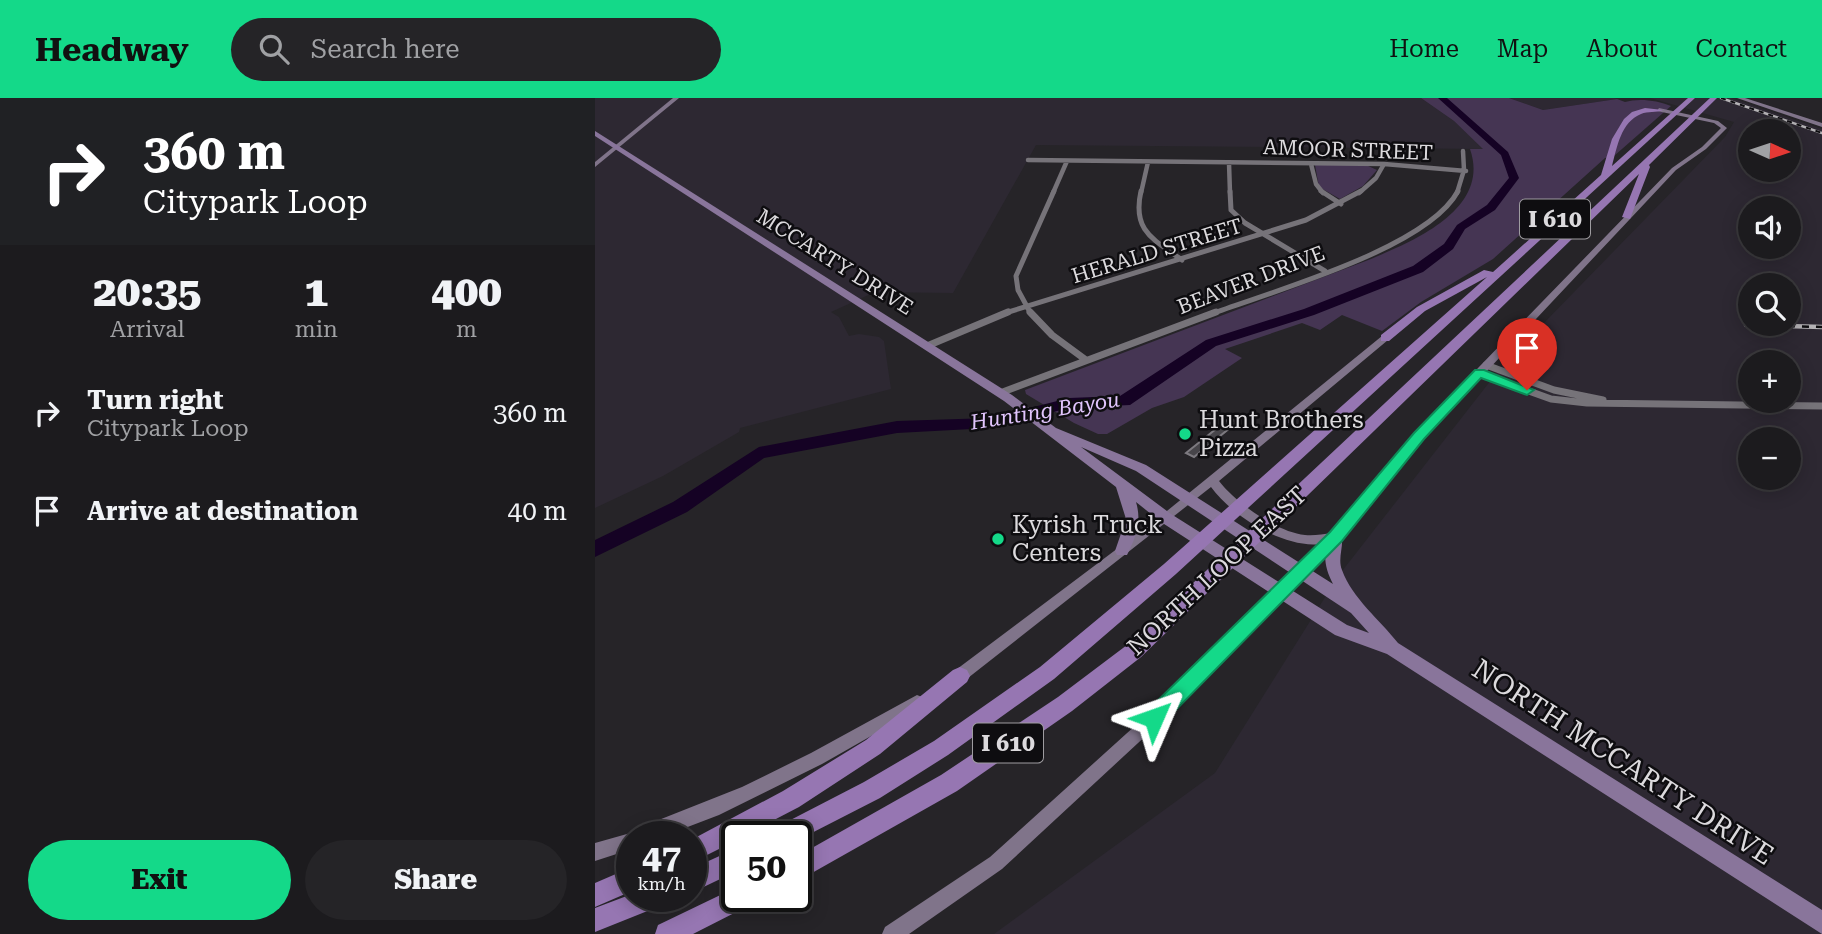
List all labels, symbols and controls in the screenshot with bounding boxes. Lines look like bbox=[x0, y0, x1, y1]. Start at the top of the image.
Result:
search box bbox=[231, 18, 721, 81]
text: Headway bbox=[35, 30, 189, 69]
icon: search bbox=[255, 30, 293, 68]
text: Search here bbox=[311, 34, 460, 64]
text: Home bbox=[1389, 35, 1459, 63]
text: Map bbox=[1497, 35, 1548, 63]
text: About bbox=[1586, 35, 1657, 63]
text: Contact bbox=[1695, 35, 1787, 63]
north arrow bbox=[1738, 119, 1801, 182]
map controls bbox=[1738, 119, 1801, 490]
text: 360 m bbox=[143, 124, 285, 181]
icon: right bbox=[28, 126, 119, 217]
street label: AMOOR STREET bbox=[1263, 135, 1433, 165]
text: Citypark Loop bbox=[143, 183, 368, 221]
button: sound bbox=[1738, 196, 1801, 259]
road number: I 610 bbox=[1520, 200, 1590, 238]
street label: MCCARTY DRIVE bbox=[752, 204, 918, 320]
street label: HERALD STREET bbox=[1069, 214, 1245, 288]
street label: BEAVER DRIVE bbox=[1174, 241, 1328, 319]
text: 20:35 bbox=[93, 267, 201, 316]
text: 1 bbox=[304, 267, 328, 316]
text: 400 bbox=[431, 267, 502, 316]
button: search bbox=[1738, 273, 1801, 336]
text: Arrival bbox=[110, 316, 185, 343]
text: min bbox=[295, 316, 338, 343]
text: m bbox=[456, 316, 477, 343]
pin bbox=[1497, 318, 1557, 390]
icon: arrive bbox=[1508, 329, 1546, 367]
button: + bbox=[1738, 350, 1801, 413]
text: Turn right bbox=[87, 385, 223, 415]
water label: Hunting Bayou bbox=[968, 387, 1121, 435]
icon: right bbox=[28, 394, 66, 432]
text: 360 m bbox=[493, 398, 567, 428]
place label: Hunt Brothers Pizza bbox=[1199, 406, 1364, 462]
text: Citypark Loop bbox=[87, 415, 248, 442]
marker: Hunt Brothers Pizza bbox=[1177, 426, 1193, 442]
button: − bbox=[1738, 427, 1801, 490]
street label: NORTH LOOP EAST bbox=[1122, 481, 1312, 661]
icon: arrive bbox=[28, 492, 66, 530]
text: Arrive at destination bbox=[87, 496, 358, 526]
text: 40 m bbox=[508, 496, 567, 526]
place label: Kyrish Truck Centers bbox=[1012, 511, 1162, 567]
marker: Kyrish Truck Centers bbox=[990, 531, 1006, 547]
street label: NORTH MCCARTY DRIVE bbox=[1466, 652, 1780, 872]
position arrow bbox=[1117, 681, 1191, 755]
road number: I 610 bbox=[973, 723, 1043, 762]
speed limit sign: 50 bbox=[721, 821, 812, 912]
text: 47 bbox=[642, 837, 681, 878]
button: Exit bbox=[28, 840, 291, 920]
button: Share bbox=[305, 840, 567, 920]
text: km/h bbox=[637, 873, 686, 894]

